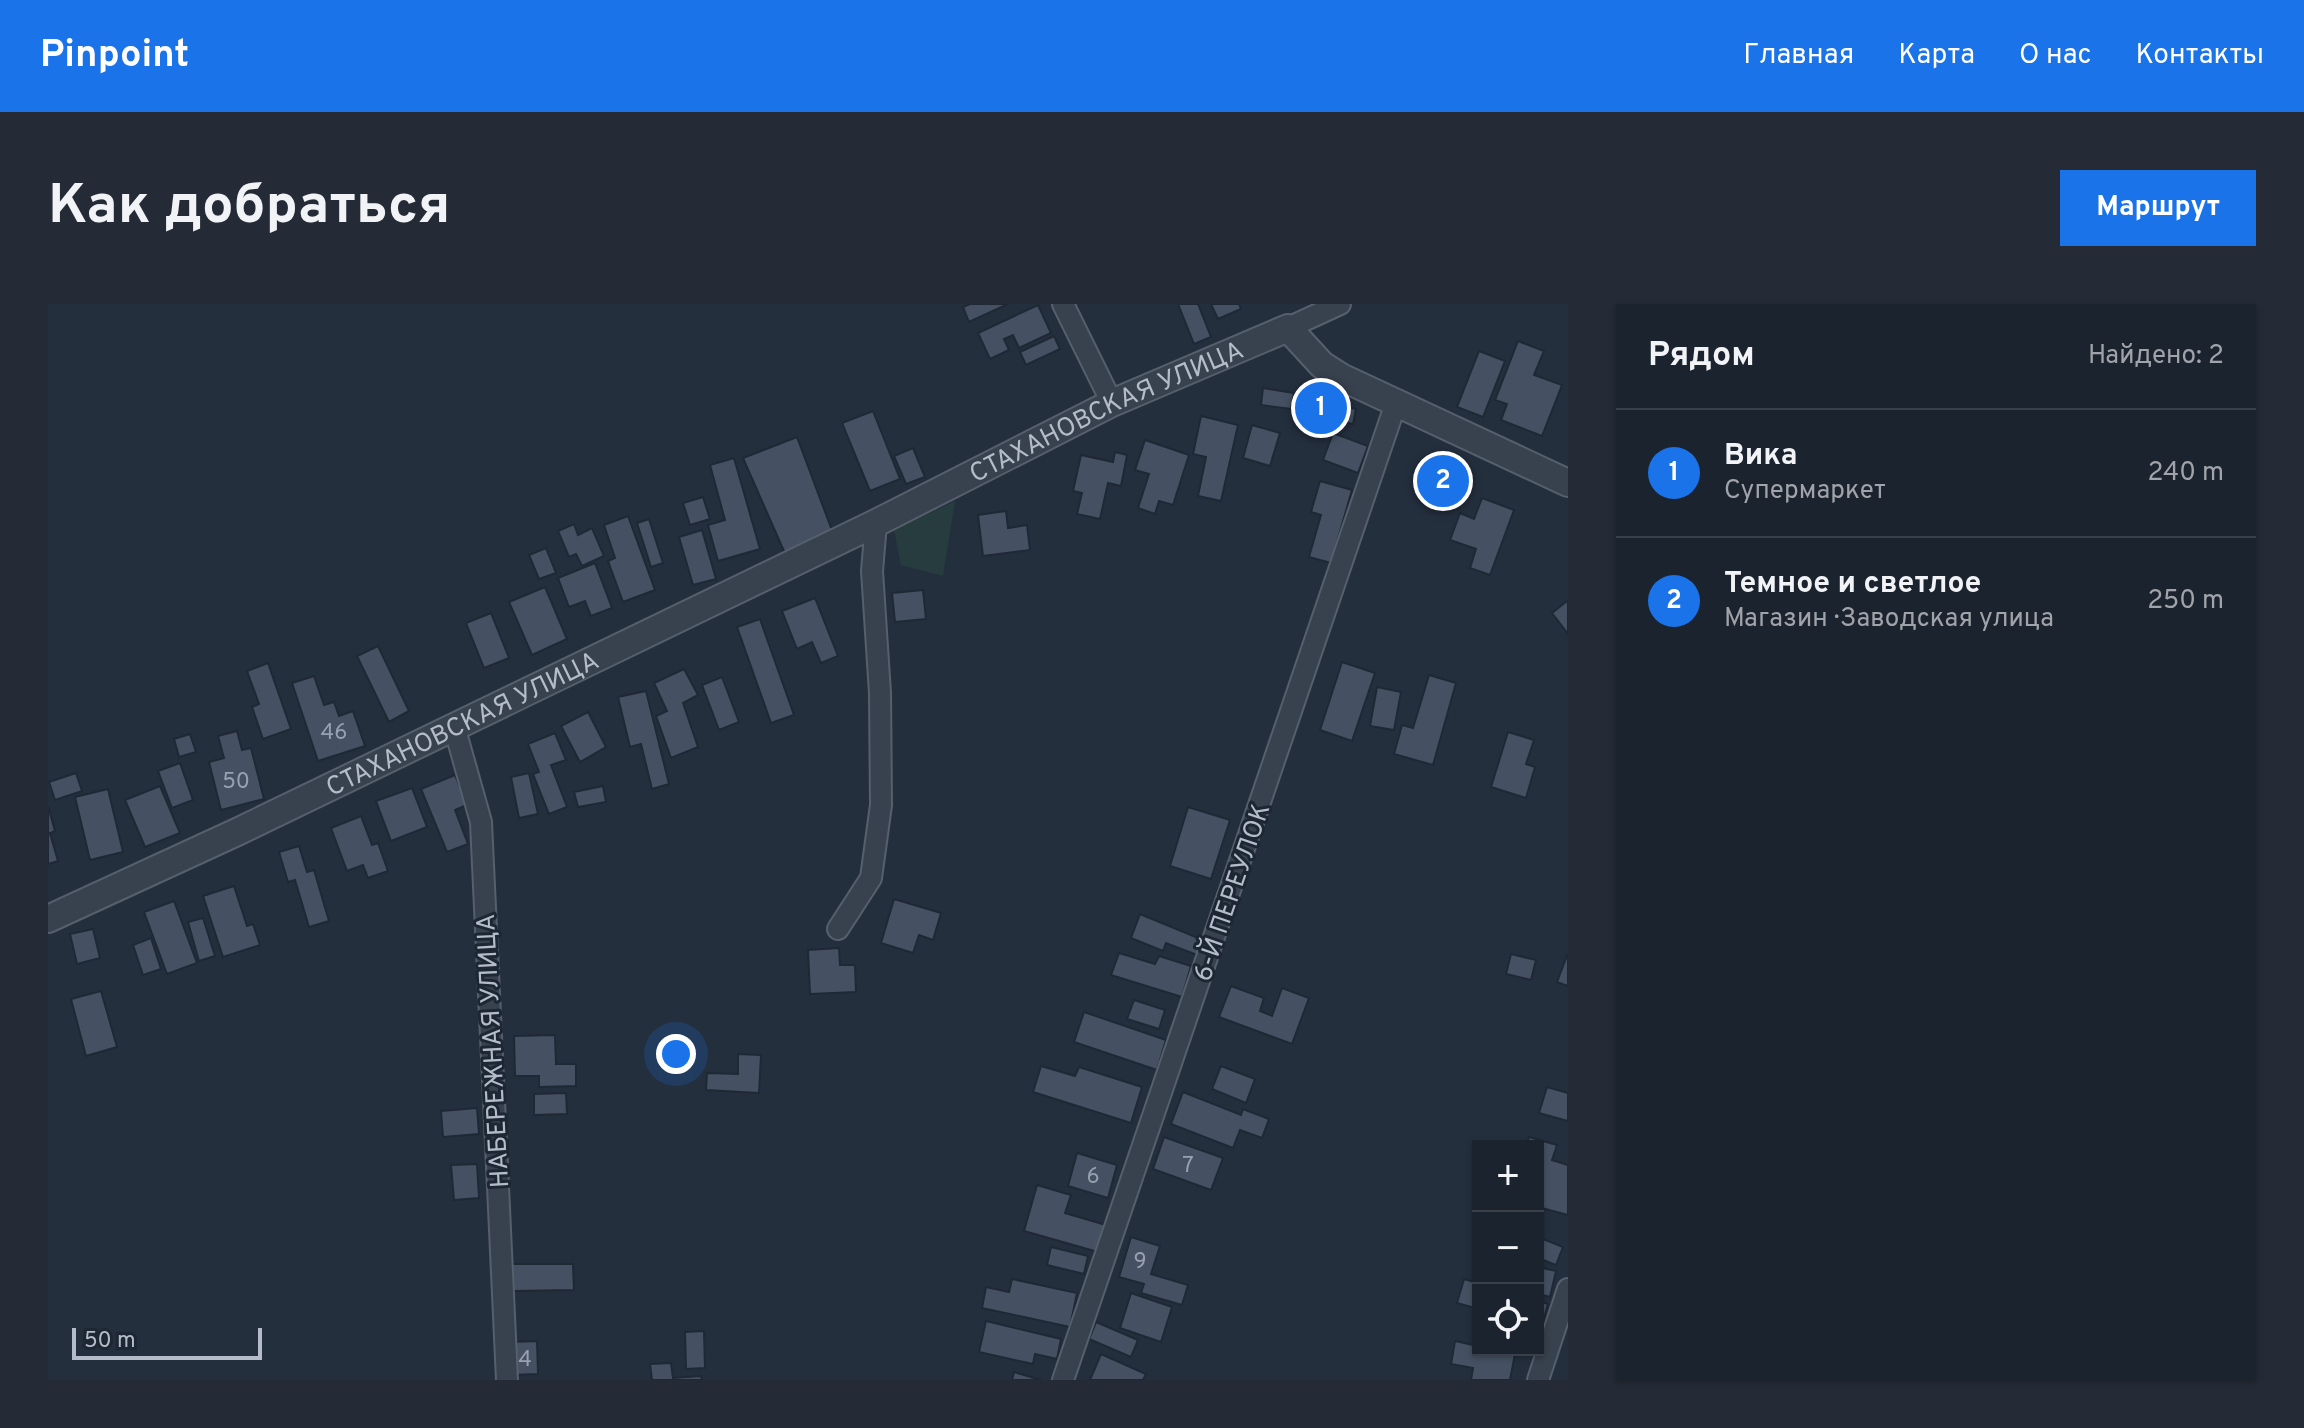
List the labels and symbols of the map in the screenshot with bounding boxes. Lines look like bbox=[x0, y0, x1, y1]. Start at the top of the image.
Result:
street label: СТАХАНОВСКАЯ УЛИЦА bbox=[965, 335, 1249, 492]
pin: 1 bbox=[1295, 378, 1347, 438]
pin: 2 bbox=[1417, 451, 1469, 511]
street label: СТАХАНОВСКАЯ УЛИЦА bbox=[321, 645, 605, 805]
house number: 46 bbox=[321, 720, 347, 747]
house number: 50 bbox=[222, 769, 250, 796]
street label: 6-Й ПЕРЕУЛОК bbox=[1186, 799, 1279, 986]
street label: НАБЕРЕЖНАЯ УЛИЦА bbox=[471, 913, 518, 1189]
your location bbox=[656, 1034, 696, 1074]
house number: 7 bbox=[1182, 1153, 1194, 1180]
house number: 6 bbox=[1086, 1164, 1100, 1191]
house number: 9 bbox=[1133, 1249, 1147, 1276]
scale bar bbox=[72, 1324, 262, 1360]
house number: 4 bbox=[518, 1347, 532, 1374]

